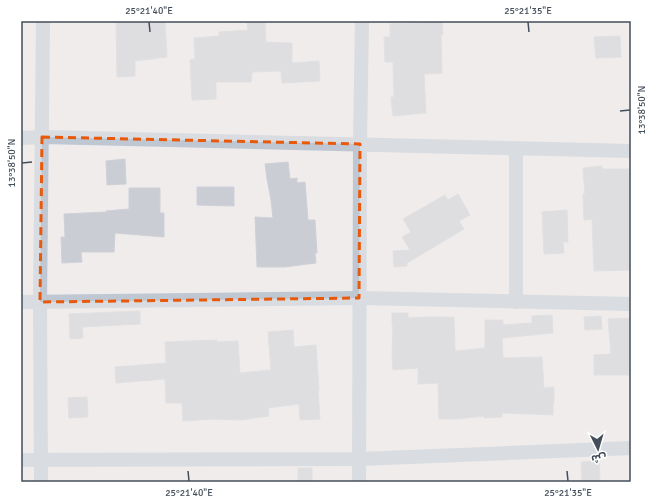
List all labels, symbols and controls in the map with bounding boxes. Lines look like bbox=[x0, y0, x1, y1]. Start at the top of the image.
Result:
text: 25°21'40"E bbox=[125, 5, 173, 17]
text: 25°21'35"E bbox=[504, 5, 552, 17]
text: 13°38'50"N bbox=[636, 86, 648, 134]
text: 13°38'50"N bbox=[6, 139, 18, 187]
north arrow bbox=[578, 429, 618, 469]
text: ش bbox=[591, 451, 607, 466]
text: 25°21'40"E bbox=[165, 487, 213, 499]
text: 25°21'35"E bbox=[544, 487, 592, 499]

